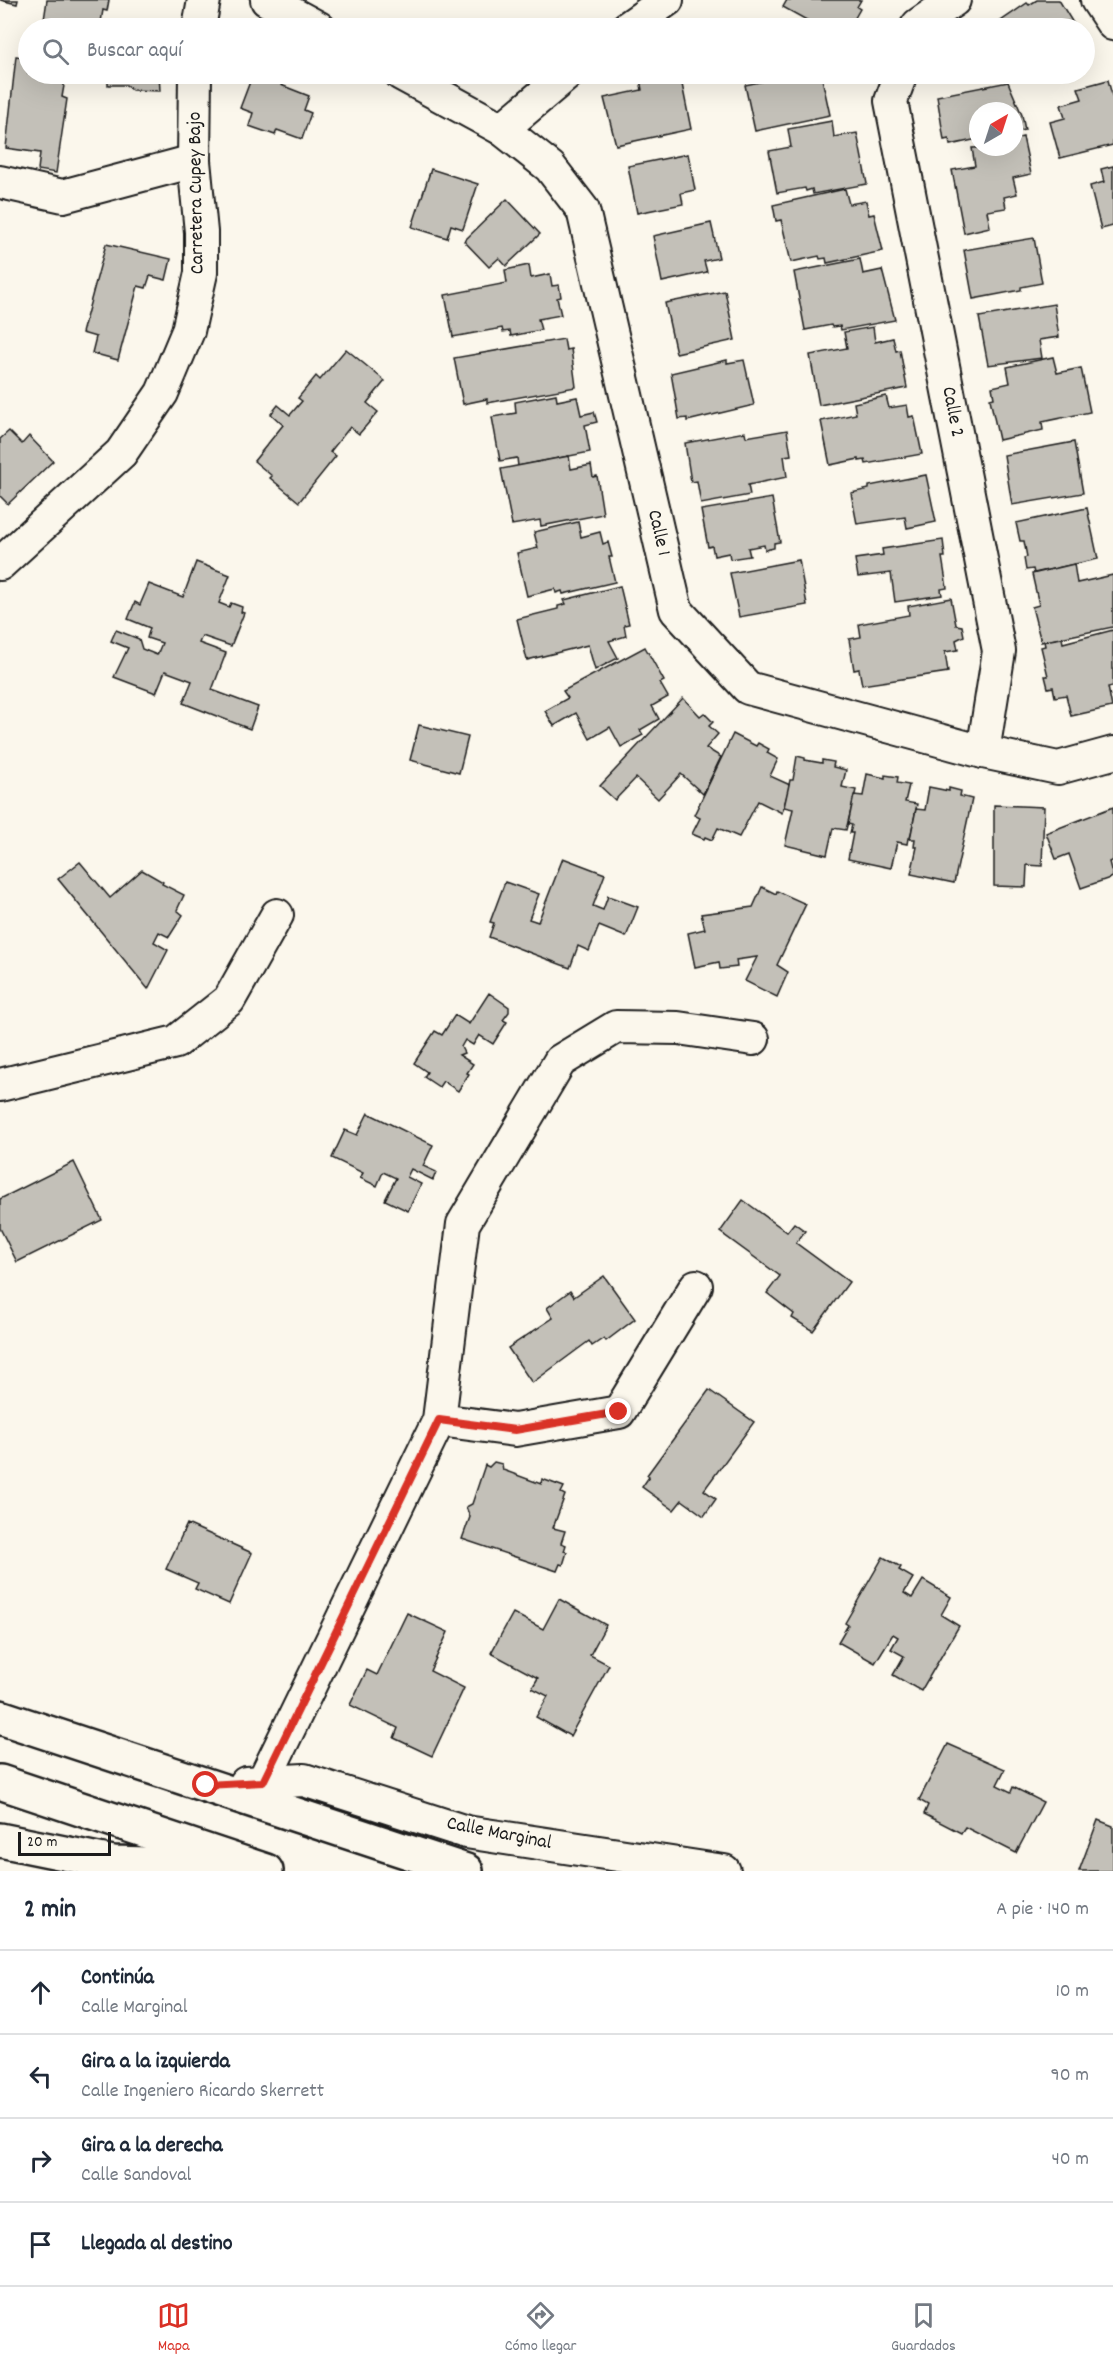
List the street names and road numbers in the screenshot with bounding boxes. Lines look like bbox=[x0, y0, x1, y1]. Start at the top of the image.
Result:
street label: Carretera Cupey Bajo bbox=[182, 111, 212, 275]
street label: Calle 2 bbox=[933, 384, 971, 440]
street label: Calle 1 bbox=[639, 507, 677, 559]
street label: Calle Marginal bbox=[444, 1810, 554, 1858]

